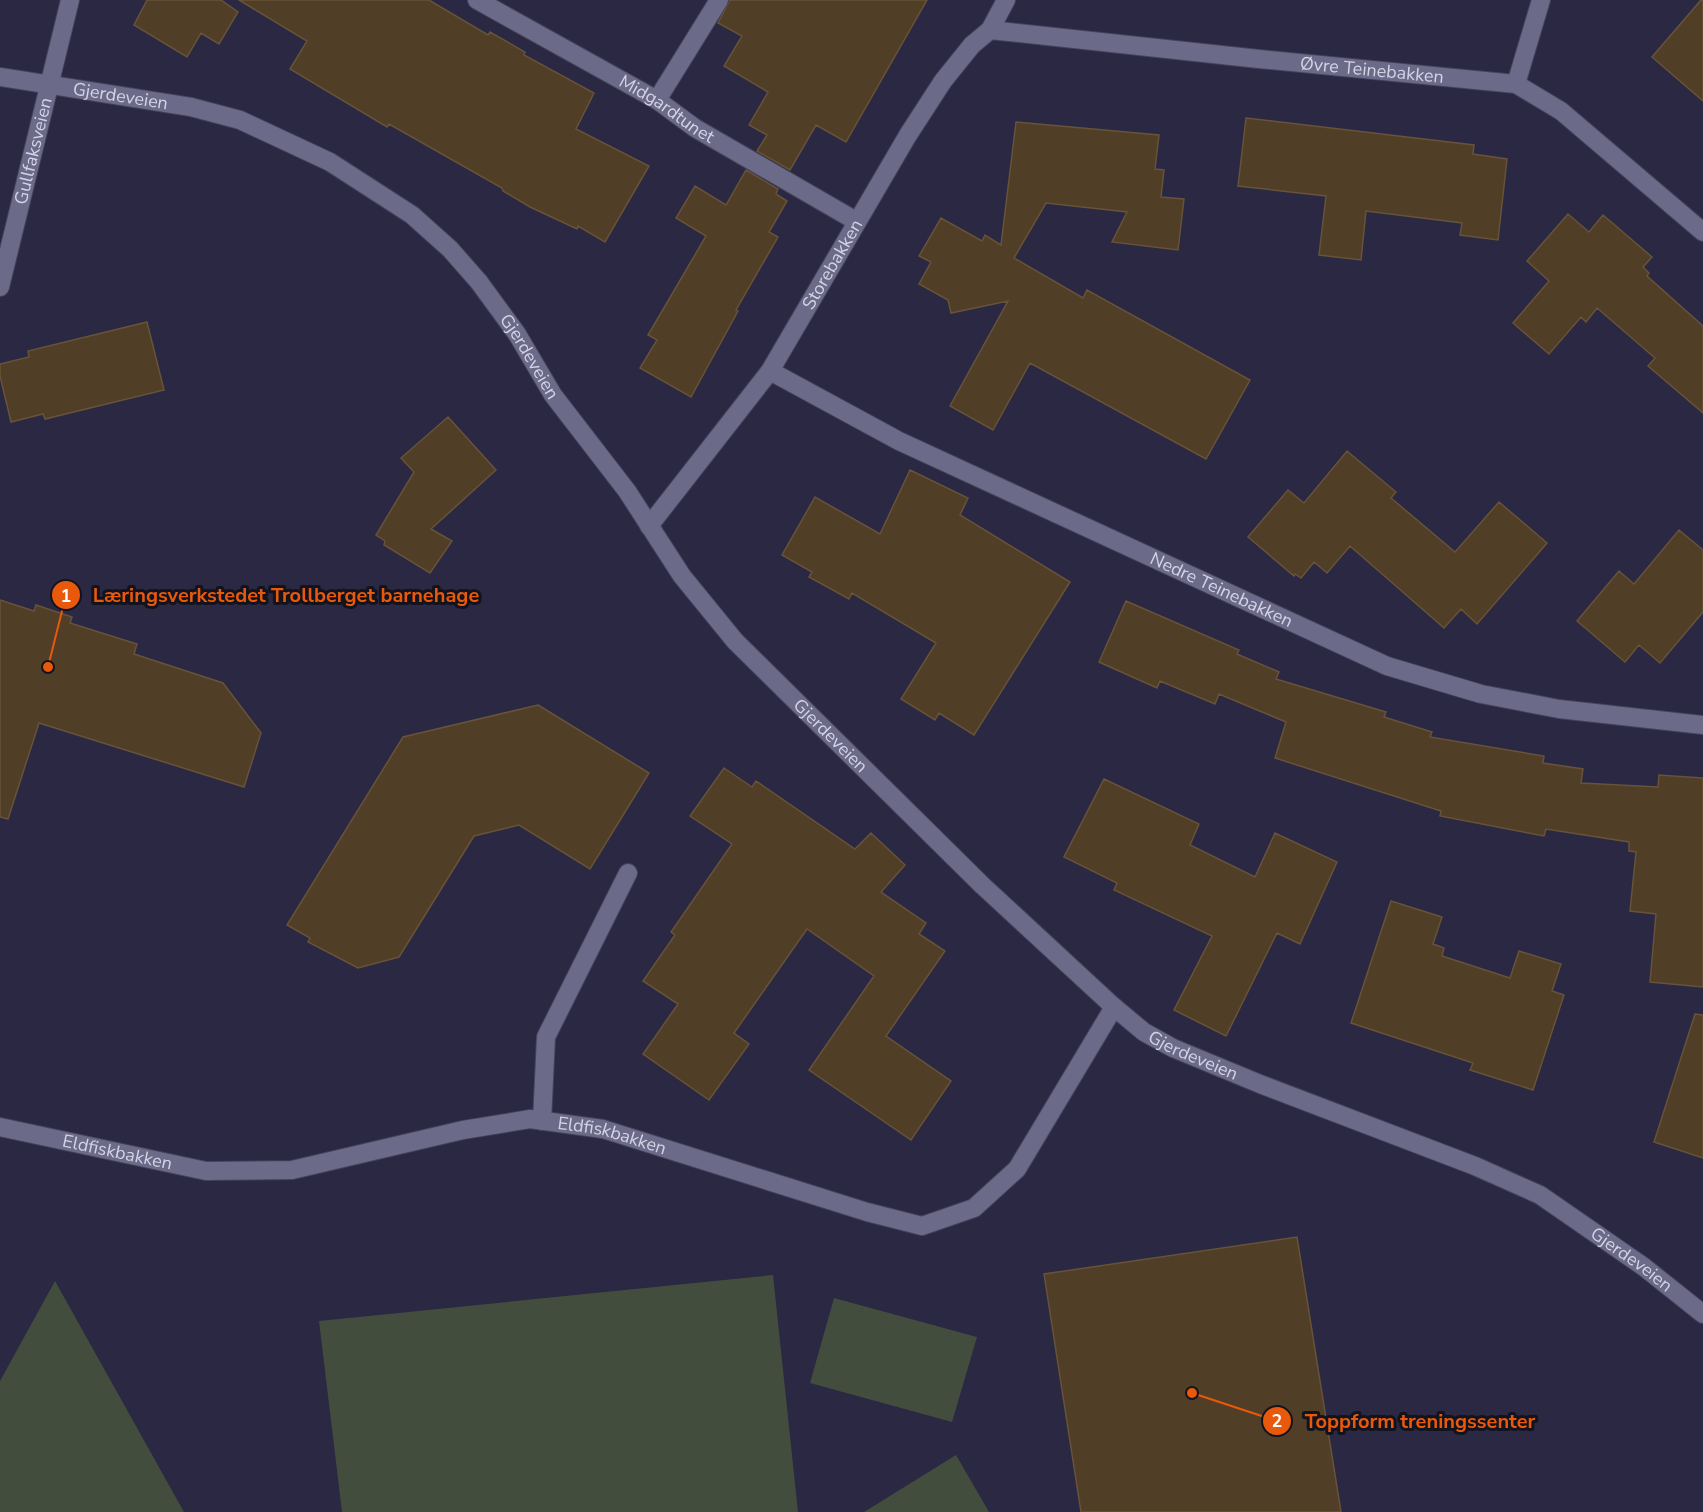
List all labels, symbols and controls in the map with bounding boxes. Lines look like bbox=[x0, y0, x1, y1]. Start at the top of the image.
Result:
street label: Øvre Teinebakken bbox=[1299, 51, 1445, 89]
street label: Midgardtunet bbox=[615, 69, 720, 149]
street label: Gjerdeveien bbox=[71, 77, 170, 115]
street label: Gullfaksveien bbox=[9, 95, 58, 207]
street label: Storebakken bbox=[796, 215, 868, 314]
street label: Gjerdeveien bbox=[494, 309, 565, 404]
street label: Nedre Teinebakken bbox=[1146, 546, 1297, 633]
callout: Læringsverkstedet Trollberget barnehage bbox=[51, 576, 491, 614]
text: Læringsverkstedet Trollberget barnehage bbox=[93, 582, 479, 609]
text: 1 bbox=[61, 584, 71, 608]
street label: Gjerdeveien bbox=[788, 693, 873, 778]
street label: Gjerdeveien bbox=[1144, 1025, 1242, 1086]
street label: Eldfiskbakken bbox=[556, 1111, 670, 1160]
street label: Eldfiskbakken bbox=[60, 1129, 174, 1175]
street label: Gjerdeveien bbox=[1586, 1222, 1678, 1297]
callout: Toppform treningssenter bbox=[1262, 1402, 1547, 1440]
text: Toppform treningssenter bbox=[1305, 1408, 1536, 1435]
text: 2 bbox=[1272, 1409, 1282, 1433]

